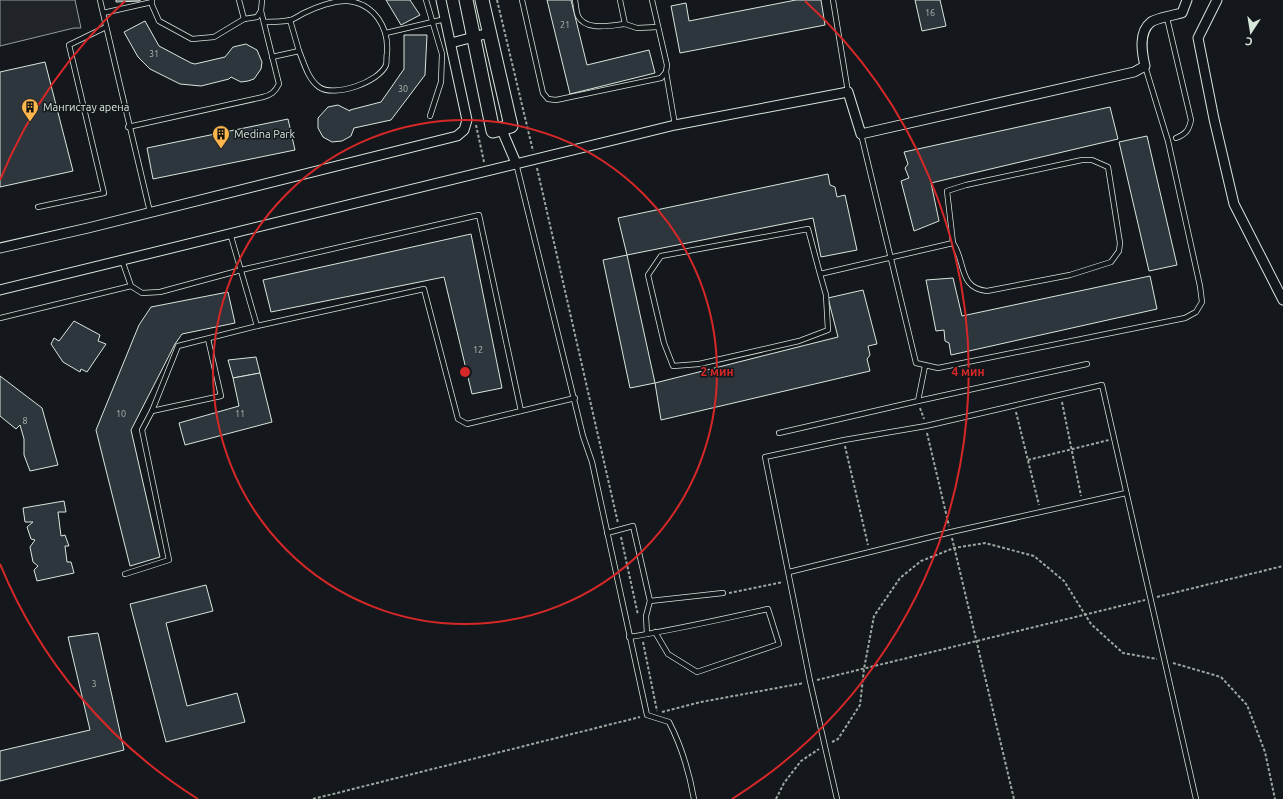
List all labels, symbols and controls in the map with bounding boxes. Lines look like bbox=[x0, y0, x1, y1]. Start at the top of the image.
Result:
house number: 16 bbox=[925, 8, 935, 18]
north arrow bbox=[1231, 12, 1271, 52]
house number: 21 bbox=[560, 20, 570, 30]
text: С bbox=[1244, 35, 1254, 48]
house number: 31 bbox=[149, 49, 159, 59]
house number: 30 bbox=[398, 84, 408, 94]
building icon: Мангистау арена bbox=[20, 97, 40, 122]
place label: Мангистау арена bbox=[43, 101, 129, 113]
building icon: Medina Park bbox=[211, 124, 231, 149]
place label: Medina Park bbox=[234, 128, 295, 140]
house number: 12 bbox=[473, 345, 483, 355]
centre of rings bbox=[458, 365, 472, 379]
text: 2 мин bbox=[700, 365, 734, 378]
text: 4 мин bbox=[951, 365, 985, 378]
house number: 10 bbox=[116, 409, 126, 419]
house number: 11 bbox=[235, 409, 245, 419]
house number: 8 bbox=[22, 416, 28, 426]
house number: 3 bbox=[91, 679, 97, 689]

